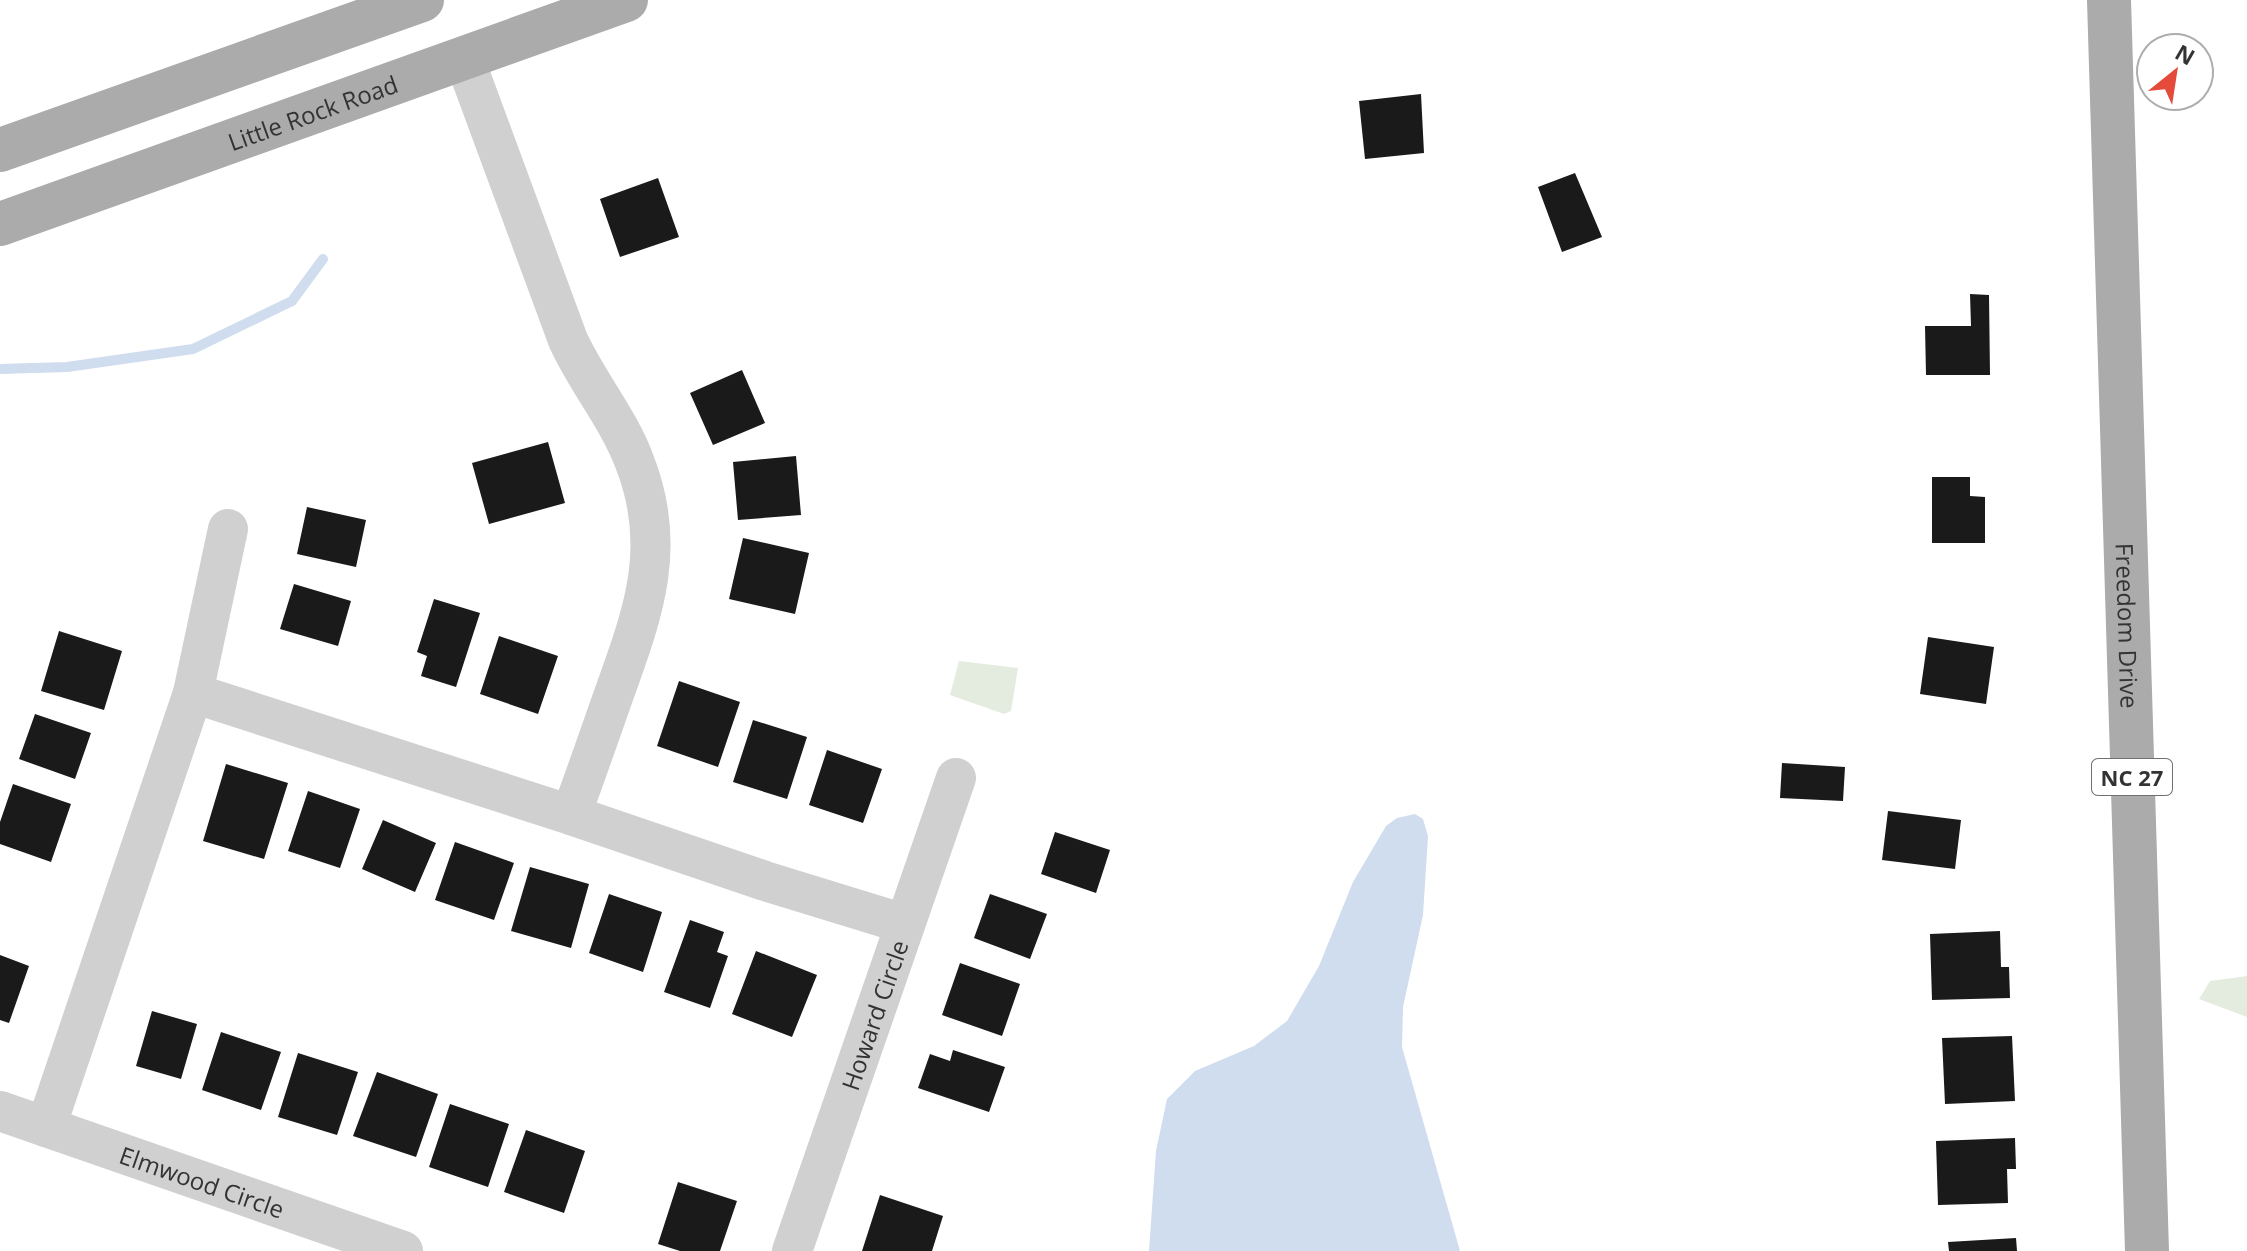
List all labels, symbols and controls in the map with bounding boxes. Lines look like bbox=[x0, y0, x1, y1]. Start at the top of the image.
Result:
north arrow bbox=[2135, 32, 2215, 112]
text: N bbox=[2170, 36, 2201, 71]
street label: Little Rock Road bbox=[223, 67, 402, 158]
street label: Freedom Drive bbox=[2109, 542, 2147, 709]
road number: NC 27 bbox=[2092, 759, 2172, 795]
street label: Howard Circle bbox=[833, 935, 915, 1094]
street label: Elmwood Circle bbox=[115, 1137, 289, 1225]

